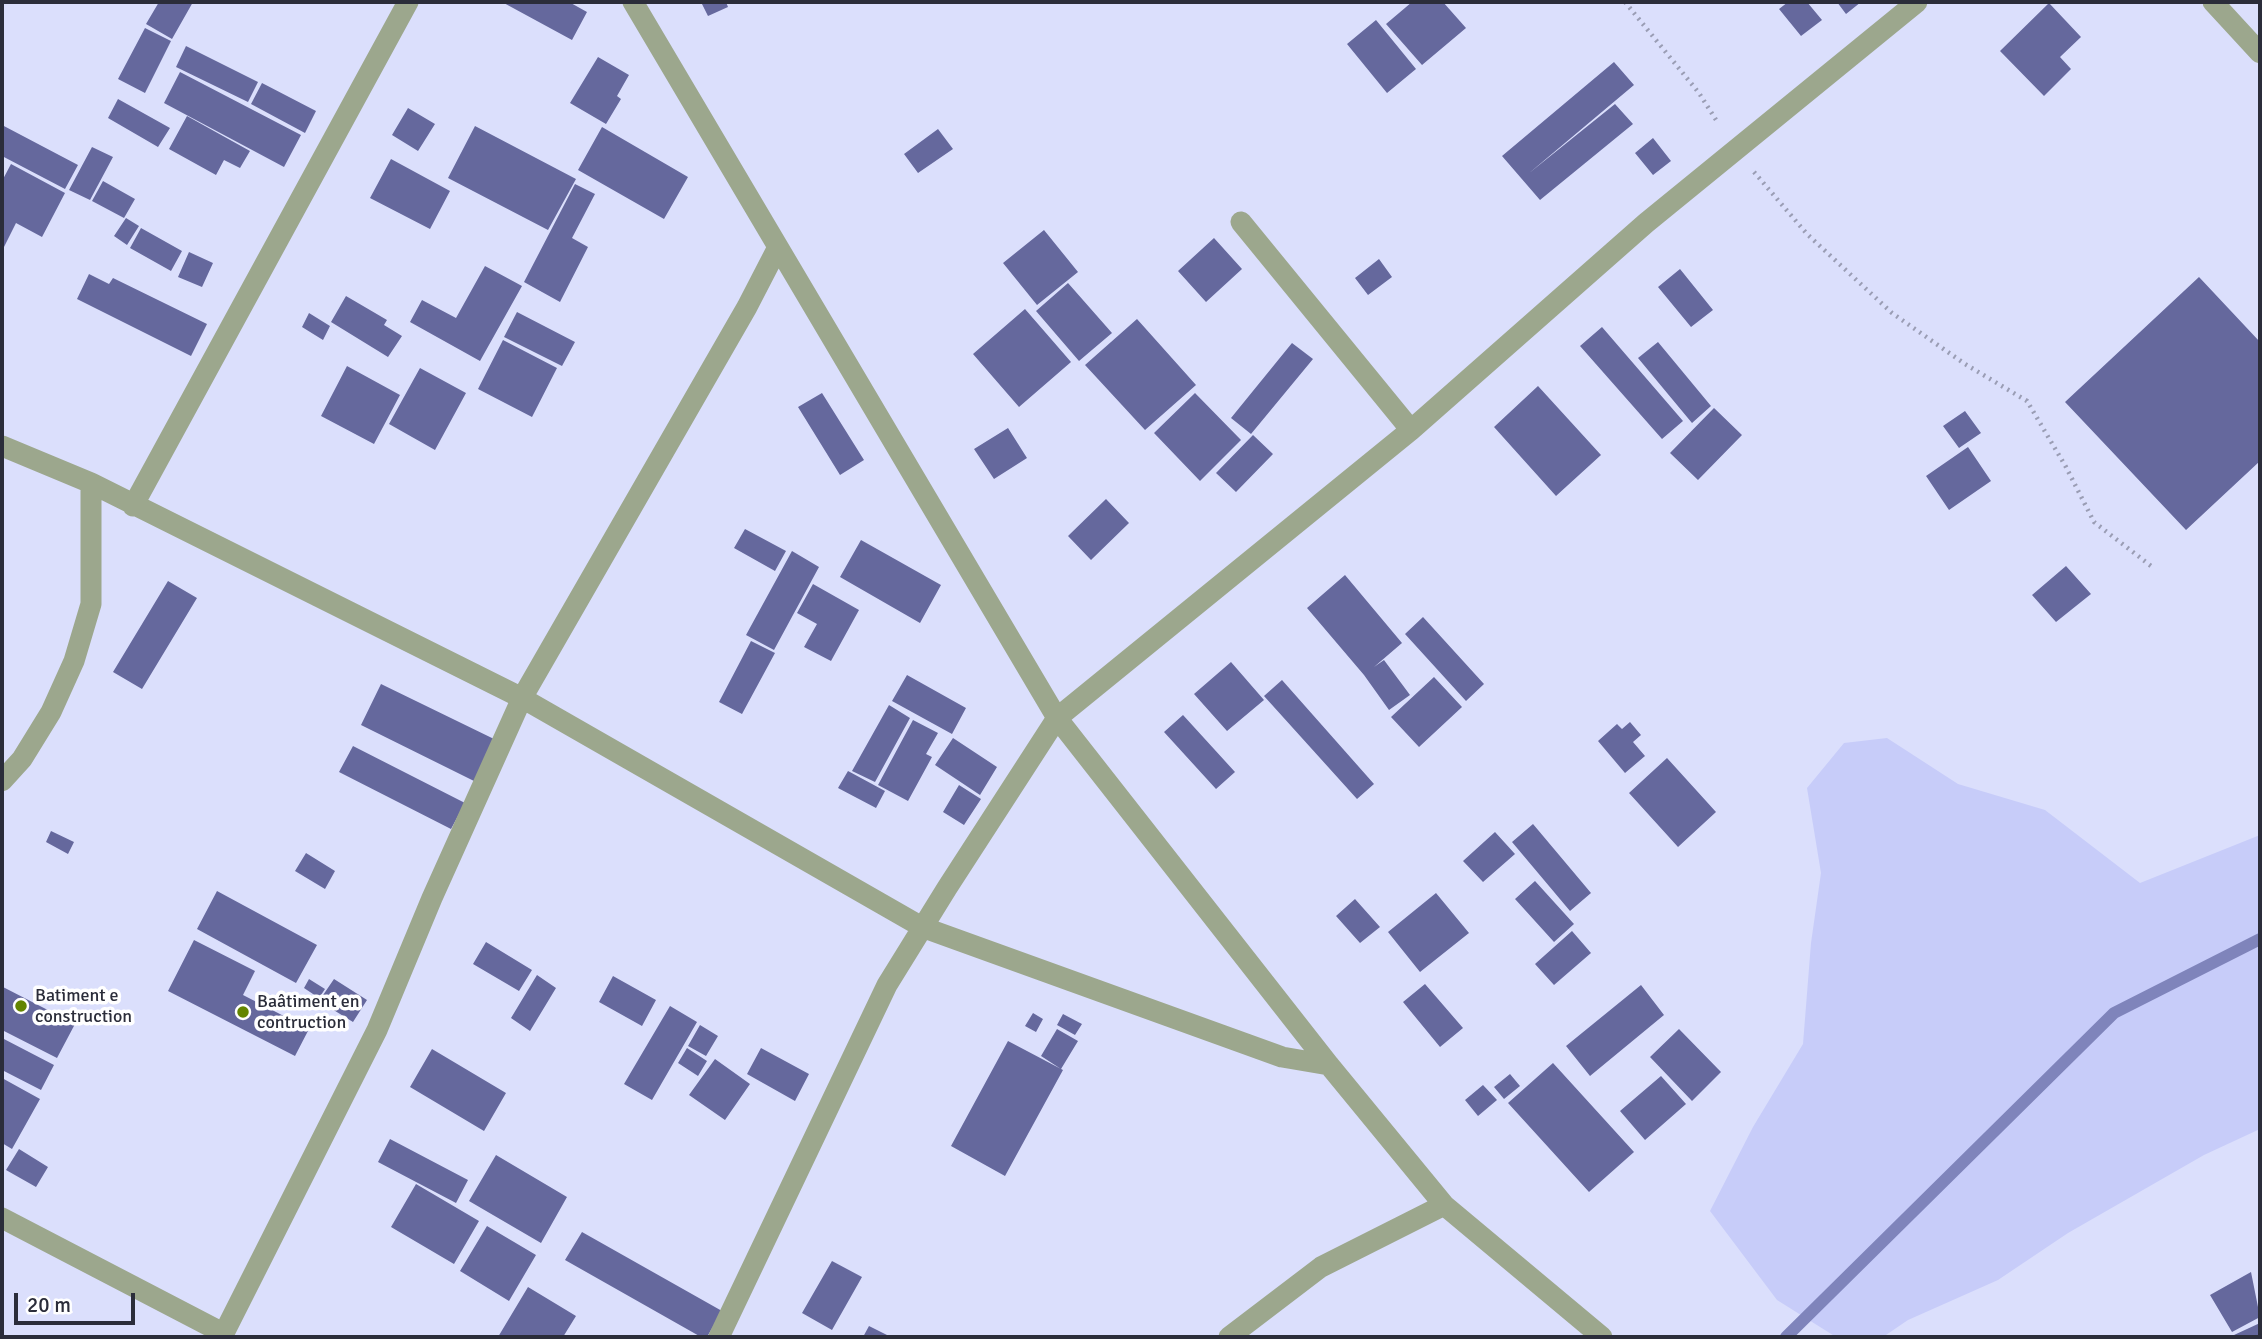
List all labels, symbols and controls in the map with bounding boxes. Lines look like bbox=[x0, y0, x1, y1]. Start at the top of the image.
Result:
place label: Batiment e construction bbox=[35, 985, 132, 1028]
place label: Baâtiment en contruction bbox=[257, 991, 360, 1034]
marker: Batiment e construction bbox=[13, 998, 29, 1014]
marker: Baâtiment en contruction bbox=[235, 1004, 251, 1020]
scale bar bbox=[18, 1280, 138, 1324]
text: 20 m bbox=[27, 1292, 71, 1318]

